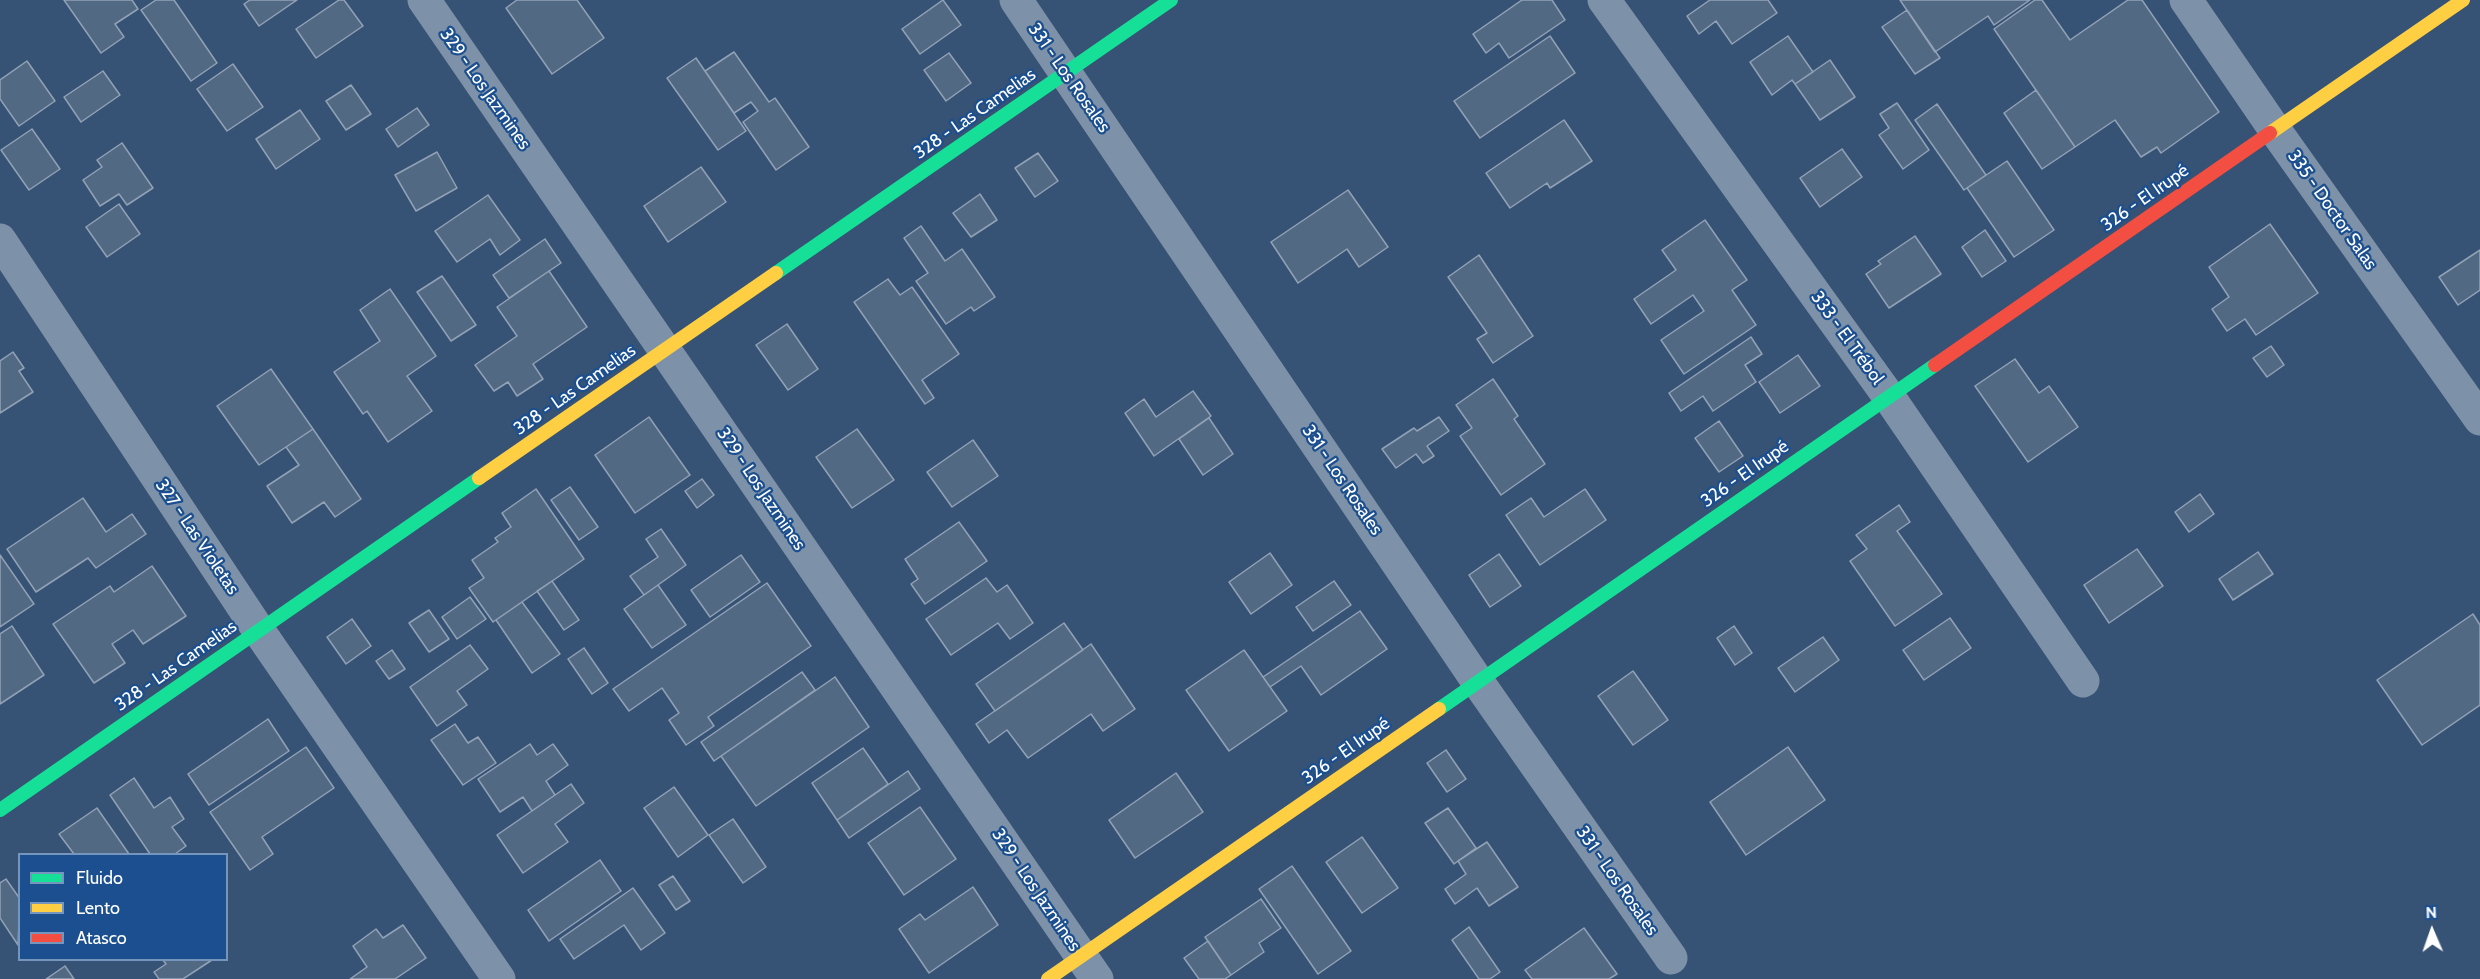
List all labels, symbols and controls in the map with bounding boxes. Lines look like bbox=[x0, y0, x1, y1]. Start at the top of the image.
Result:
street label: 331 - Los Rosales bbox=[1023, 19, 1115, 137]
street label: 329 - Los Jazmines bbox=[435, 24, 535, 154]
street label: 328 - Las Camelias bbox=[910, 64, 1040, 164]
street label: 335 - Doctor Salas bbox=[2283, 146, 2381, 274]
street label: 326 - El Irupé bbox=[2097, 160, 2193, 236]
street label: 333 - El Trébol bbox=[1806, 287, 1888, 389]
street label: 328 - Las Camelias bbox=[510, 340, 640, 440]
street label: 331 - Los Rosales bbox=[1297, 421, 1387, 539]
street label: 329 - Los Jazmines bbox=[712, 424, 810, 554]
street label: 326 - El Irupé bbox=[1697, 436, 1793, 512]
street label: 327 - Las Violetas bbox=[151, 475, 243, 599]
street label: 328 - Las Camelias bbox=[111, 616, 241, 716]
street label: 326 - El Irupé bbox=[1298, 713, 1394, 789]
street label: 331 - Los Rosales bbox=[1571, 822, 1663, 940]
street label: 329 - Los Jazmines bbox=[987, 825, 1085, 955]
legend bbox=[18, 853, 228, 961]
text: Fluido bbox=[76, 867, 123, 889]
text: Lento bbox=[76, 897, 120, 919]
north arrow bbox=[2402, 901, 2462, 961]
text: N bbox=[2425, 903, 2437, 922]
text: Atasco bbox=[76, 927, 127, 949]

